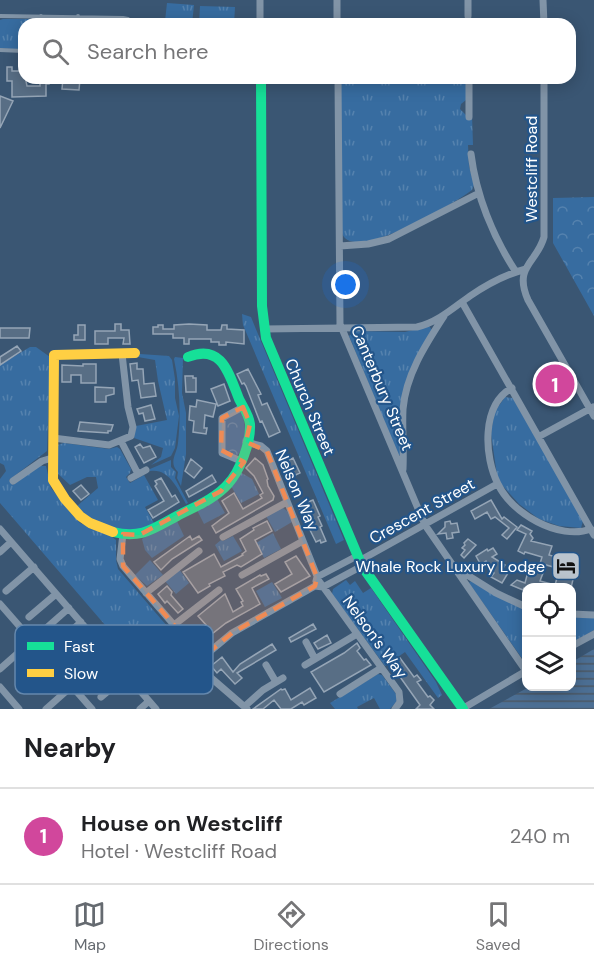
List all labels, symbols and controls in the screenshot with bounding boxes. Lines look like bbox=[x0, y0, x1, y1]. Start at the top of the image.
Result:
search box bbox=[18, 18, 576, 84]
icon: search bbox=[39, 35, 72, 68]
text: Search here bbox=[87, 37, 208, 66]
street label: Westcliff Road bbox=[521, 116, 542, 222]
your location bbox=[331, 270, 360, 299]
street label: Canterbury Street bbox=[346, 322, 418, 454]
street label: Church Street bbox=[280, 355, 340, 459]
pin: 1 bbox=[536, 362, 574, 406]
street label: Nelson Way bbox=[270, 446, 324, 534]
street label: Crescent Street bbox=[366, 473, 478, 549]
hotel icon: Whale Rock Luxury Lodge bbox=[550, 550, 582, 582]
place label: Whale Rock Luxury Lodge bbox=[356, 556, 545, 577]
map controls bbox=[522, 583, 576, 691]
button: locate bbox=[522, 583, 576, 637]
street label: Nelson’s Way bbox=[338, 591, 412, 683]
legend bbox=[15, 625, 213, 694]
text: Fast bbox=[64, 636, 95, 657]
button: layers bbox=[522, 637, 576, 691]
text: Slow bbox=[64, 663, 98, 684]
text: Nearby bbox=[24, 731, 116, 765]
text: House on Westcliff bbox=[81, 809, 283, 838]
text: 1 bbox=[40, 823, 47, 849]
text: 240 m bbox=[510, 823, 570, 849]
text: Hotel · Westcliff Road bbox=[81, 838, 277, 864]
tab: Map bbox=[73, 898, 106, 955]
tab: Directions bbox=[253, 898, 329, 955]
tab: Saved bbox=[476, 898, 521, 955]

